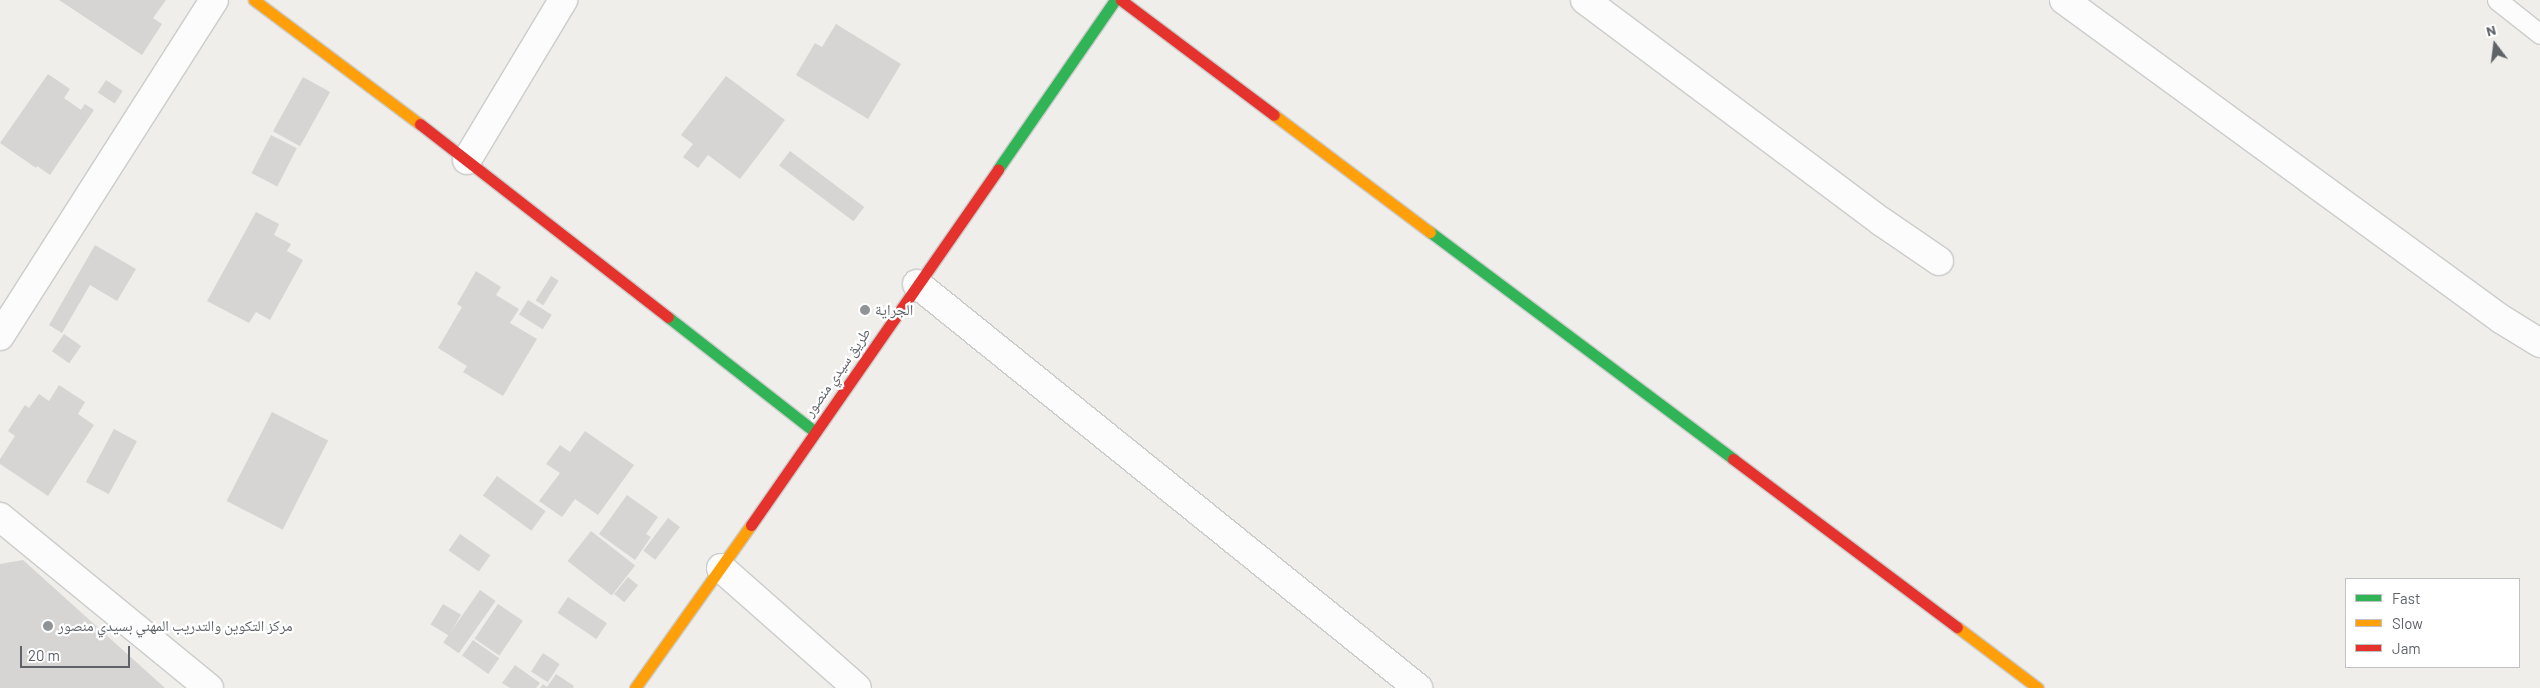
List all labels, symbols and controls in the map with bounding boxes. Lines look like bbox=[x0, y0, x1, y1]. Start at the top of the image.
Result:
north arrow bbox=[2470, 20, 2520, 70]
text: N bbox=[2484, 21, 2498, 39]
place label: الجراية bbox=[875, 301, 913, 319]
marker: الجراية bbox=[859, 304, 871, 316]
street label: طريق سيدي منصور bbox=[800, 324, 874, 420]
legend bbox=[2345, 578, 2520, 668]
text: Fast bbox=[2392, 589, 2420, 607]
text: Slow bbox=[2392, 614, 2423, 632]
place label: مركز التكوين والتدريب المهني بسيدي منصور bbox=[58, 617, 293, 635]
marker: مركز التكوين والتدريب المهني بسيدي منصور bbox=[42, 620, 54, 632]
scale bar bbox=[22, 636, 132, 668]
text: Jam bbox=[2392, 639, 2421, 657]
text: 20 m bbox=[28, 646, 60, 664]

